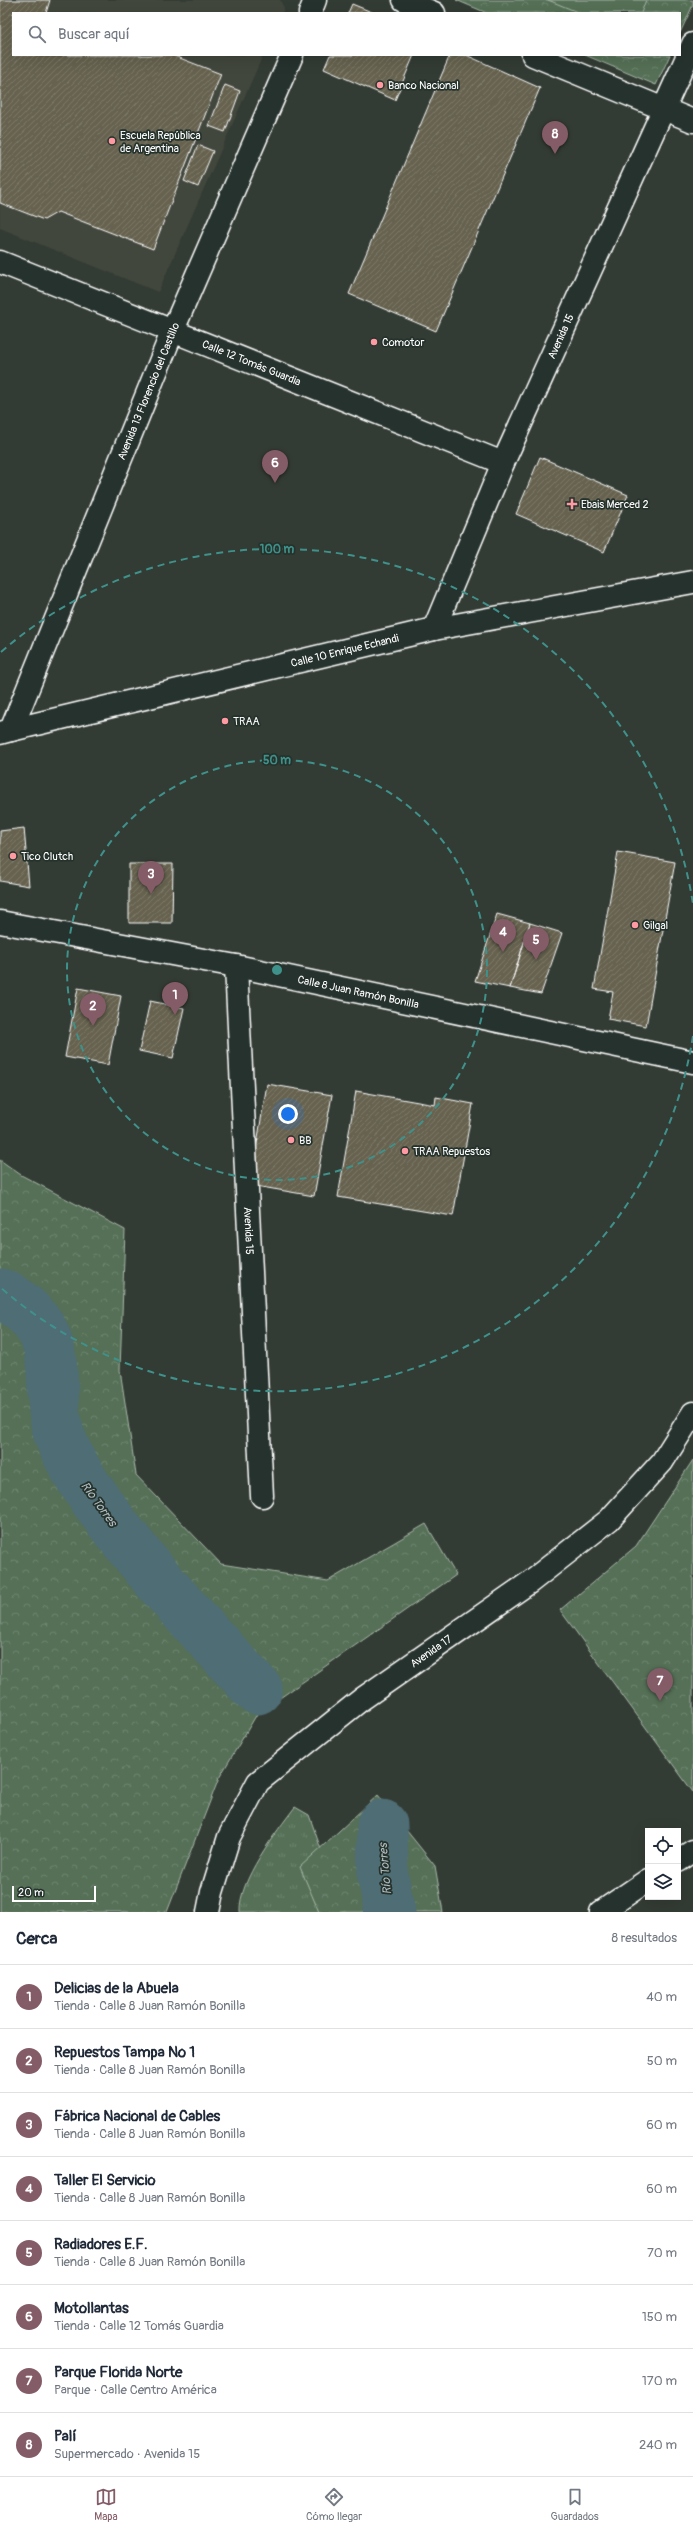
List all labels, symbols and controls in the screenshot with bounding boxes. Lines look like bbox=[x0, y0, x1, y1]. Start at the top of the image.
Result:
search box bbox=[12, 12, 681, 56]
icon: search bbox=[26, 23, 48, 45]
text: Buscar aquí bbox=[58, 25, 130, 44]
place label: Banco Nacional bbox=[388, 79, 459, 92]
marker: Banco Nacional bbox=[375, 80, 385, 90]
pin: 8 bbox=[542, 121, 568, 154]
place label: Escuela República de Argentina bbox=[120, 129, 201, 155]
marker: Escuela República de Argentina bbox=[107, 136, 117, 146]
street label: Avenida 15 bbox=[545, 312, 577, 361]
street label: Avenida 13 Florencio del Castillo bbox=[115, 321, 182, 462]
place label: Comotor bbox=[382, 336, 424, 349]
street label: Calle 12 Tomás Guardia bbox=[200, 337, 303, 389]
marker: Comotor bbox=[369, 337, 379, 347]
pin: 6 bbox=[262, 450, 288, 483]
marker: Ebais Merced 2 bbox=[566, 498, 578, 510]
place label: Ebais Merced 2 bbox=[581, 498, 649, 511]
text: 100 m bbox=[260, 542, 295, 557]
street label: Calle 10 Enrique Echandi bbox=[289, 632, 400, 670]
place label: TRAA bbox=[233, 715, 260, 728]
marker: TRAA bbox=[220, 716, 230, 726]
text: 50 m bbox=[263, 753, 291, 768]
place label: Tico Clutch bbox=[21, 850, 73, 863]
marker: Tico Clutch bbox=[8, 851, 18, 861]
pin: 3 bbox=[138, 861, 164, 894]
pin: 4 bbox=[490, 919, 516, 952]
place label: Gilgal bbox=[643, 919, 668, 932]
marker: Gilgal bbox=[630, 920, 640, 930]
pin: 5 bbox=[523, 927, 549, 960]
centre of rings bbox=[270, 963, 284, 977]
street label: Calle 8 Juan Ramón Bonilla bbox=[296, 973, 420, 1011]
pin: 1 bbox=[162, 982, 188, 1015]
pin: 2 bbox=[80, 993, 106, 1026]
your location bbox=[278, 1104, 298, 1124]
place label: BB bbox=[299, 1134, 311, 1147]
marker: BB bbox=[286, 1135, 296, 1145]
place label: TRAA Repuestos bbox=[413, 1145, 490, 1158]
marker: TRAA Repuestos bbox=[400, 1146, 410, 1156]
street label: Avenida 15 bbox=[241, 1206, 256, 1255]
water label: Río Torres bbox=[77, 1479, 121, 1531]
street label: Avenida 17 bbox=[408, 1632, 455, 1671]
pin: 7 bbox=[647, 1668, 673, 1701]
map controls bbox=[645, 1828, 681, 1900]
button: locate bbox=[645, 1828, 681, 1864]
water label: Río Torres bbox=[376, 1841, 395, 1895]
button: layers bbox=[645, 1864, 681, 1900]
scale bar bbox=[12, 1884, 96, 1903]
text: 20 m bbox=[18, 1886, 44, 1899]
text: Cerca bbox=[16, 1928, 57, 1949]
text: 8 resultados bbox=[611, 1930, 677, 1946]
text: Delicias de la Abuela bbox=[54, 1979, 179, 1998]
text: 1 bbox=[26, 1989, 32, 2005]
text: 40 m bbox=[646, 1989, 677, 2005]
text: Tienda · Calle 8 Juan Ramón Bonilla bbox=[54, 1998, 245, 2014]
text: Repuestos Tampa Nº 1 bbox=[54, 2043, 195, 2062]
text: 2 bbox=[25, 2053, 33, 2069]
text: 50 m bbox=[647, 2053, 677, 2069]
text: Tienda · Calle 8 Juan Ramón Bonilla bbox=[54, 2062, 245, 2078]
text: Fábrica Nacional de Cables bbox=[54, 2107, 220, 2126]
text: 3 bbox=[25, 2117, 33, 2133]
text: 60 m bbox=[646, 2117, 677, 2133]
text: Tienda · Calle 8 Juan Ramón Bonilla bbox=[54, 2126, 245, 2142]
text: Taller El Servicio bbox=[54, 2171, 155, 2190]
text: 4 bbox=[25, 2181, 33, 2197]
text: 60 m bbox=[646, 2181, 677, 2197]
text: Tienda · Calle 8 Juan Ramón Bonilla bbox=[54, 2190, 245, 2206]
text: Radiadores E.F. bbox=[54, 2235, 148, 2254]
text: 5 bbox=[25, 2245, 33, 2261]
text: 70 m bbox=[647, 2245, 677, 2261]
text: Tienda · Calle 8 Juan Ramón Bonilla bbox=[54, 2254, 245, 2270]
text: Motollantas bbox=[54, 2299, 129, 2318]
text: 6 bbox=[25, 2309, 33, 2325]
text: 150 m bbox=[642, 2309, 677, 2325]
text: Tienda · Calle 12 Tomás Guardia bbox=[54, 2318, 224, 2334]
text: Parque Florida Norte bbox=[54, 2363, 182, 2382]
text: 7 bbox=[26, 2373, 32, 2389]
text: 170 m bbox=[642, 2373, 677, 2389]
text: Parque · Calle Centro América bbox=[54, 2382, 217, 2398]
text: Palí bbox=[54, 2427, 76, 2446]
text: 8 bbox=[26, 2437, 32, 2453]
text: 240 m bbox=[639, 2437, 677, 2453]
text: Supermercado · Avenida 15 bbox=[54, 2446, 200, 2462]
tab: Mapa bbox=[94, 2486, 118, 2523]
tab: Cómo llegar bbox=[306, 2486, 362, 2523]
tab: Guardados bbox=[551, 2486, 599, 2523]

